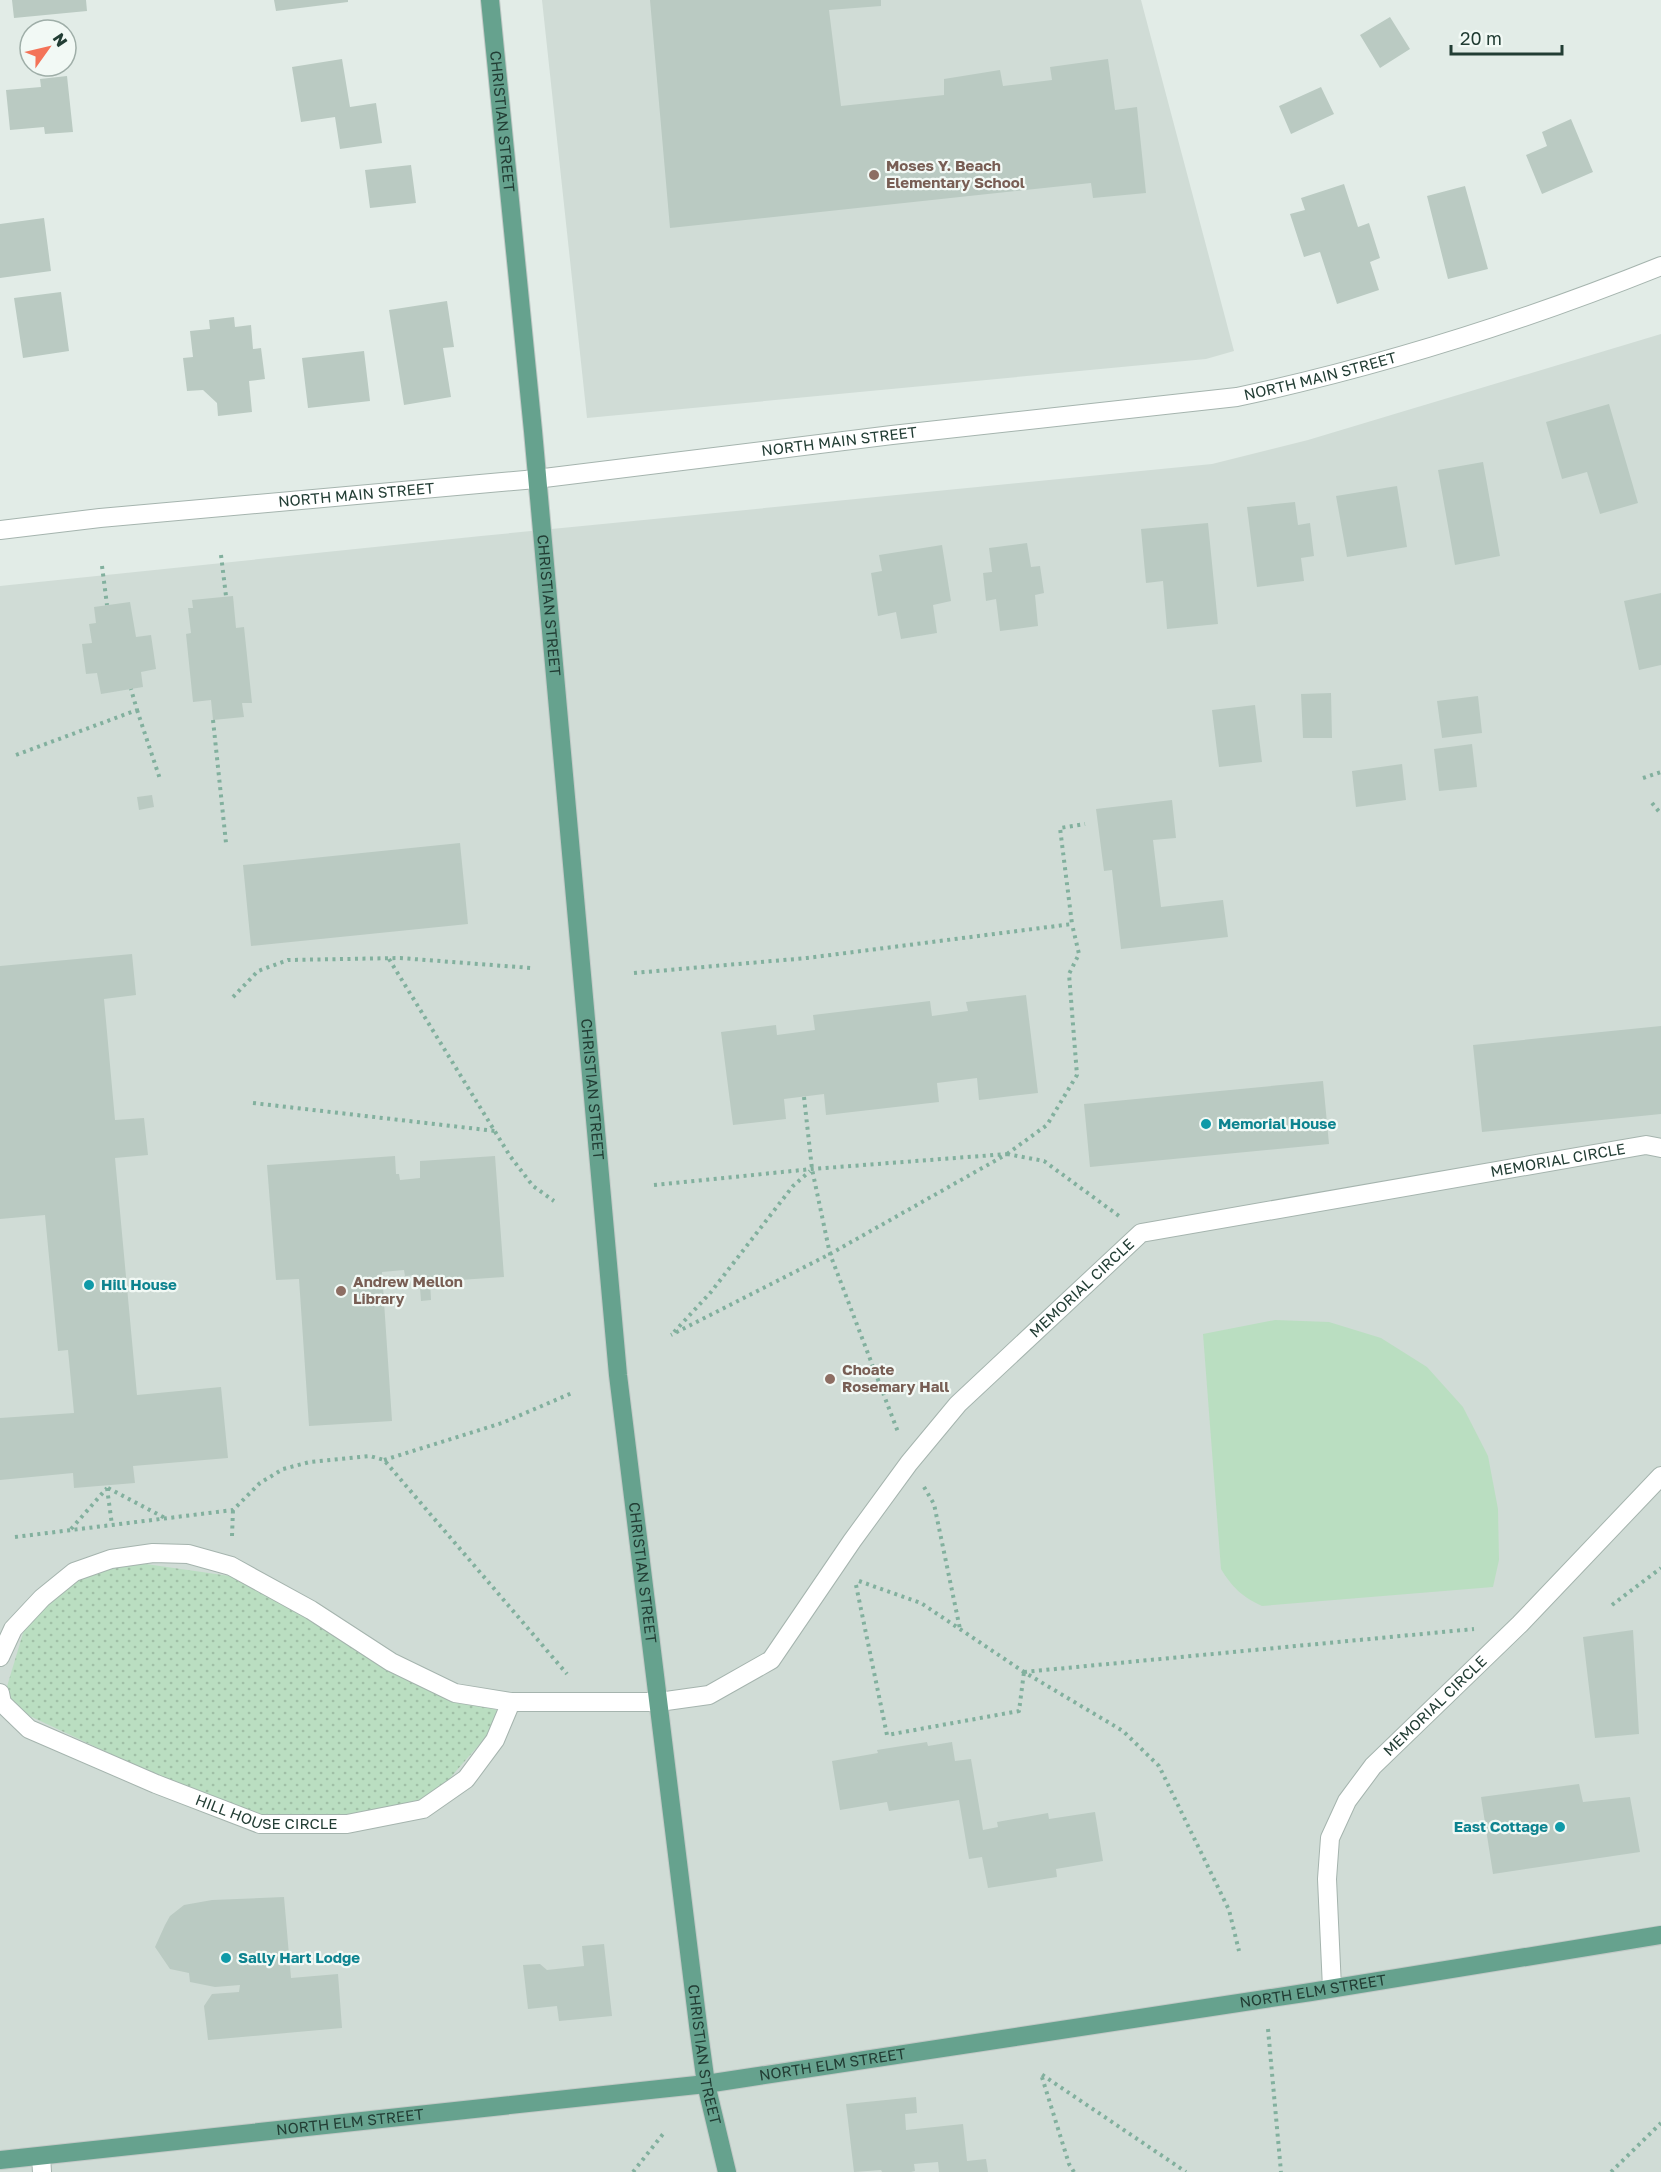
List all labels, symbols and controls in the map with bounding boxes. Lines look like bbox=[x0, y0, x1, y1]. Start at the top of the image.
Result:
north arrow bbox=[18, 18, 78, 78]
scale bar bbox=[1451, 18, 1562, 56]
text: 20 m bbox=[1460, 27, 1502, 49]
text: N bbox=[49, 29, 72, 50]
street label: CHRISTIAN STREET bbox=[487, 50, 519, 193]
place label: Moses Y. Beach Elementary School bbox=[886, 156, 1025, 191]
marker: Moses Y. Beach Elementary School bbox=[867, 168, 881, 182]
street label: NORTH MAIN STREET bbox=[1242, 348, 1398, 403]
street label: NORTH MAIN STREET bbox=[760, 422, 918, 459]
street label: NORTH MAIN STREET bbox=[277, 478, 435, 510]
street label: CHRISTIAN STREET bbox=[534, 534, 565, 677]
street label: CHRISTIAN STREET bbox=[578, 1018, 609, 1161]
place label: Memorial House bbox=[1218, 1114, 1336, 1132]
marker: Memorial House bbox=[1199, 1117, 1213, 1131]
street label: MEMORIAL CIRCLE bbox=[1489, 1139, 1626, 1180]
street label: MEMORIAL CIRCLE bbox=[1025, 1234, 1137, 1341]
place label: Andrew Mellon Library bbox=[353, 1272, 463, 1307]
place label: Hill House bbox=[101, 1275, 177, 1293]
marker: Hill House bbox=[82, 1278, 96, 1292]
marker: Andrew Mellon Library bbox=[334, 1284, 348, 1298]
place label: Choate Rosemary Hall bbox=[842, 1360, 949, 1395]
marker: Choate Rosemary Hall bbox=[823, 1372, 837, 1386]
street label: CHRISTIAN STREET bbox=[626, 1501, 661, 1644]
street label: MEMORIAL CIRCLE bbox=[1379, 1651, 1490, 1759]
street label: HILL HOUSE CIRCLE bbox=[193, 1790, 338, 1832]
place label: East Cottage bbox=[1454, 1817, 1548, 1835]
marker: East Cottage bbox=[1553, 1820, 1567, 1834]
place label: Sally Hart Lodge bbox=[238, 1948, 360, 1966]
marker: Sally Hart Lodge bbox=[219, 1951, 233, 1965]
street label: NORTH ELM STREET bbox=[1238, 1970, 1387, 2011]
street label: CHRISTIAN STREET bbox=[685, 1983, 725, 2126]
street label: NORTH ELM STREET bbox=[758, 2044, 907, 2084]
street label: NORTH ELM STREET bbox=[275, 2104, 425, 2138]

